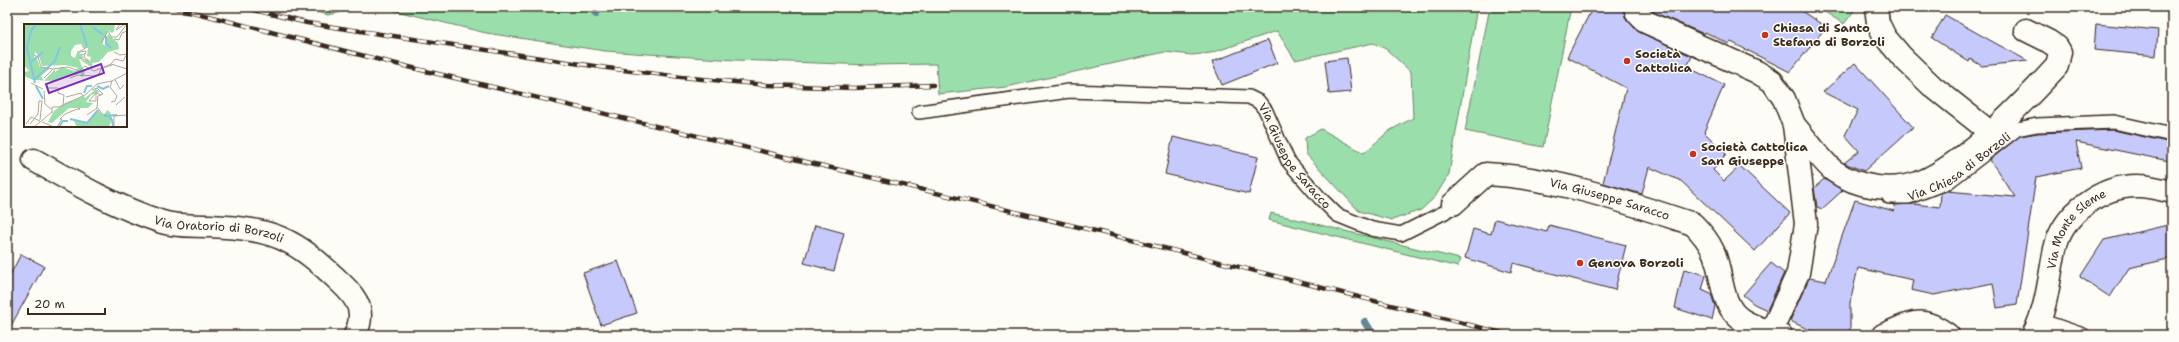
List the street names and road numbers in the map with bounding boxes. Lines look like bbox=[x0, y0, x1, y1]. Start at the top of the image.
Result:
street label: Via Giuseppe Saracco bbox=[1255, 100, 1334, 212]
street label: Via Chiesa di Borzoli bbox=[1905, 129, 2014, 205]
street label: Via Giuseppe Saracco bbox=[1548, 175, 1672, 224]
street label: Via Monte Sleme bbox=[2043, 185, 2109, 270]
street label: Via Oratorio di Borzoli bbox=[152, 212, 286, 246]

